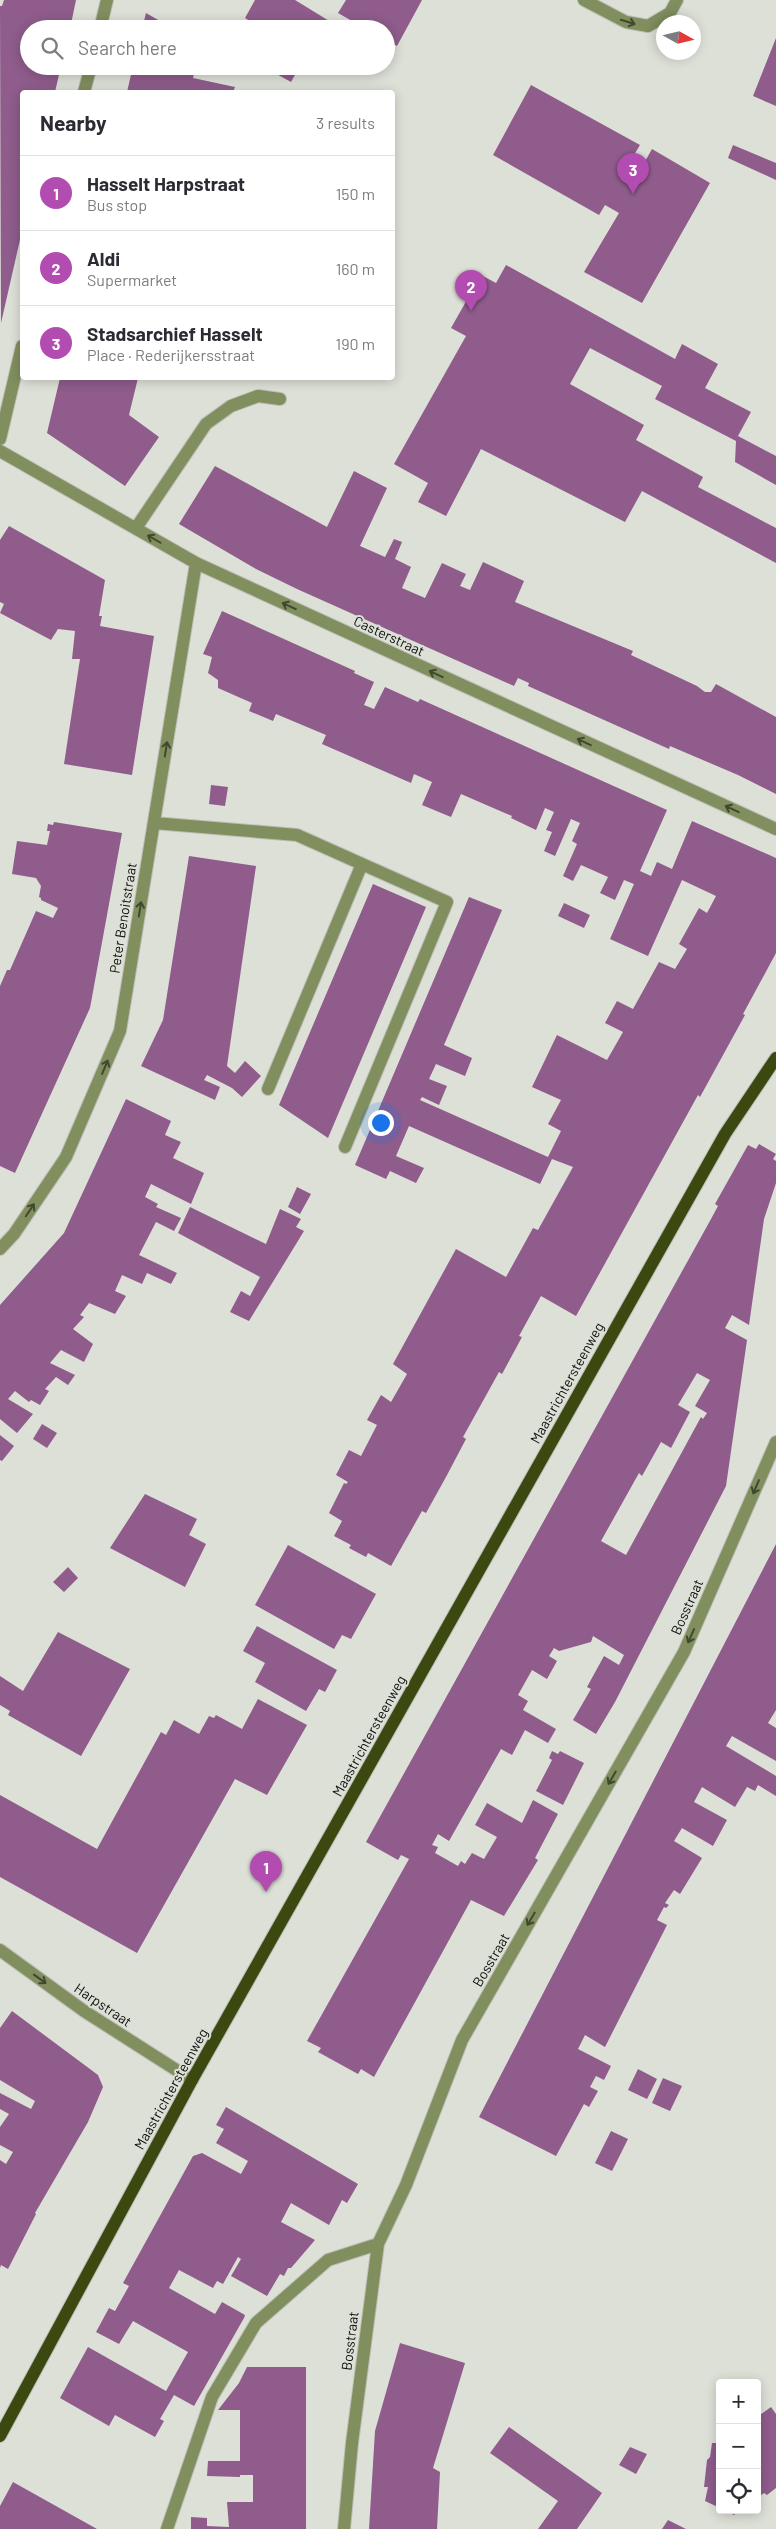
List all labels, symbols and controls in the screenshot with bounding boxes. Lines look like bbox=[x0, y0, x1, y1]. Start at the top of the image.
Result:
north arrow bbox=[656, 15, 701, 60]
one-way arrow bbox=[620, 17, 636, 27]
search box bbox=[20, 20, 395, 75]
icon: search bbox=[38, 34, 66, 62]
text: Search here bbox=[78, 36, 177, 59]
text: Nearby bbox=[40, 110, 106, 135]
text: 3 results bbox=[316, 113, 375, 132]
pin: 3 bbox=[617, 153, 649, 194]
text: Hasselt Harpstraat bbox=[87, 172, 245, 195]
text: 1 bbox=[53, 184, 59, 203]
text: 150 m bbox=[336, 184, 375, 203]
text: Bus stop bbox=[87, 195, 147, 214]
text: Aldi bbox=[87, 247, 120, 270]
text: 2 bbox=[52, 259, 60, 278]
text: 160 m bbox=[336, 259, 375, 278]
text: Supermarket bbox=[87, 270, 177, 289]
pin: 2 bbox=[455, 270, 487, 311]
text: Stadsarchief Hasselt bbox=[87, 322, 263, 345]
text: 3 bbox=[52, 334, 60, 353]
text: 190 m bbox=[336, 334, 375, 353]
text: Place · Rederijkersstraat bbox=[87, 345, 255, 364]
one-way arrow bbox=[147, 533, 161, 543]
one-way arrow bbox=[281, 601, 296, 611]
street label: Casterstraat bbox=[351, 612, 427, 659]
one-way arrow bbox=[429, 669, 444, 678]
one-way arrow bbox=[577, 736, 592, 746]
one-way arrow bbox=[161, 741, 171, 757]
one-way arrow bbox=[725, 804, 740, 814]
street label: Peter Benoitstraat bbox=[105, 861, 140, 975]
one-way arrow bbox=[135, 901, 145, 917]
one-way arrow bbox=[100, 1060, 110, 1075]
your location bbox=[368, 1110, 394, 1136]
one-way arrow bbox=[25, 1203, 35, 1217]
street label: Maastrichtersteenweg bbox=[526, 1319, 607, 1446]
one-way arrow bbox=[751, 1479, 760, 1494]
street label: Bosstraat bbox=[667, 1576, 706, 1637]
one-way arrow bbox=[686, 1628, 695, 1643]
street label: Maastrichtersteenweg bbox=[328, 1672, 409, 1799]
one-way arrow bbox=[607, 1770, 617, 1785]
pin: 1 bbox=[250, 1851, 282, 1892]
one-way arrow bbox=[526, 1911, 536, 1925]
street label: Bosstraat bbox=[468, 1930, 513, 1990]
one-way arrow bbox=[32, 1974, 46, 1984]
street label: Harpstraat bbox=[71, 1979, 135, 2030]
street label: Maastrichtersteenweg bbox=[130, 2025, 211, 2152]
street label: Bosstraat bbox=[337, 2311, 362, 2371]
map controls bbox=[716, 2379, 761, 2514]
button: + bbox=[716, 2379, 761, 2424]
button: − bbox=[716, 2424, 761, 2469]
button: locate bbox=[716, 2469, 761, 2514]

